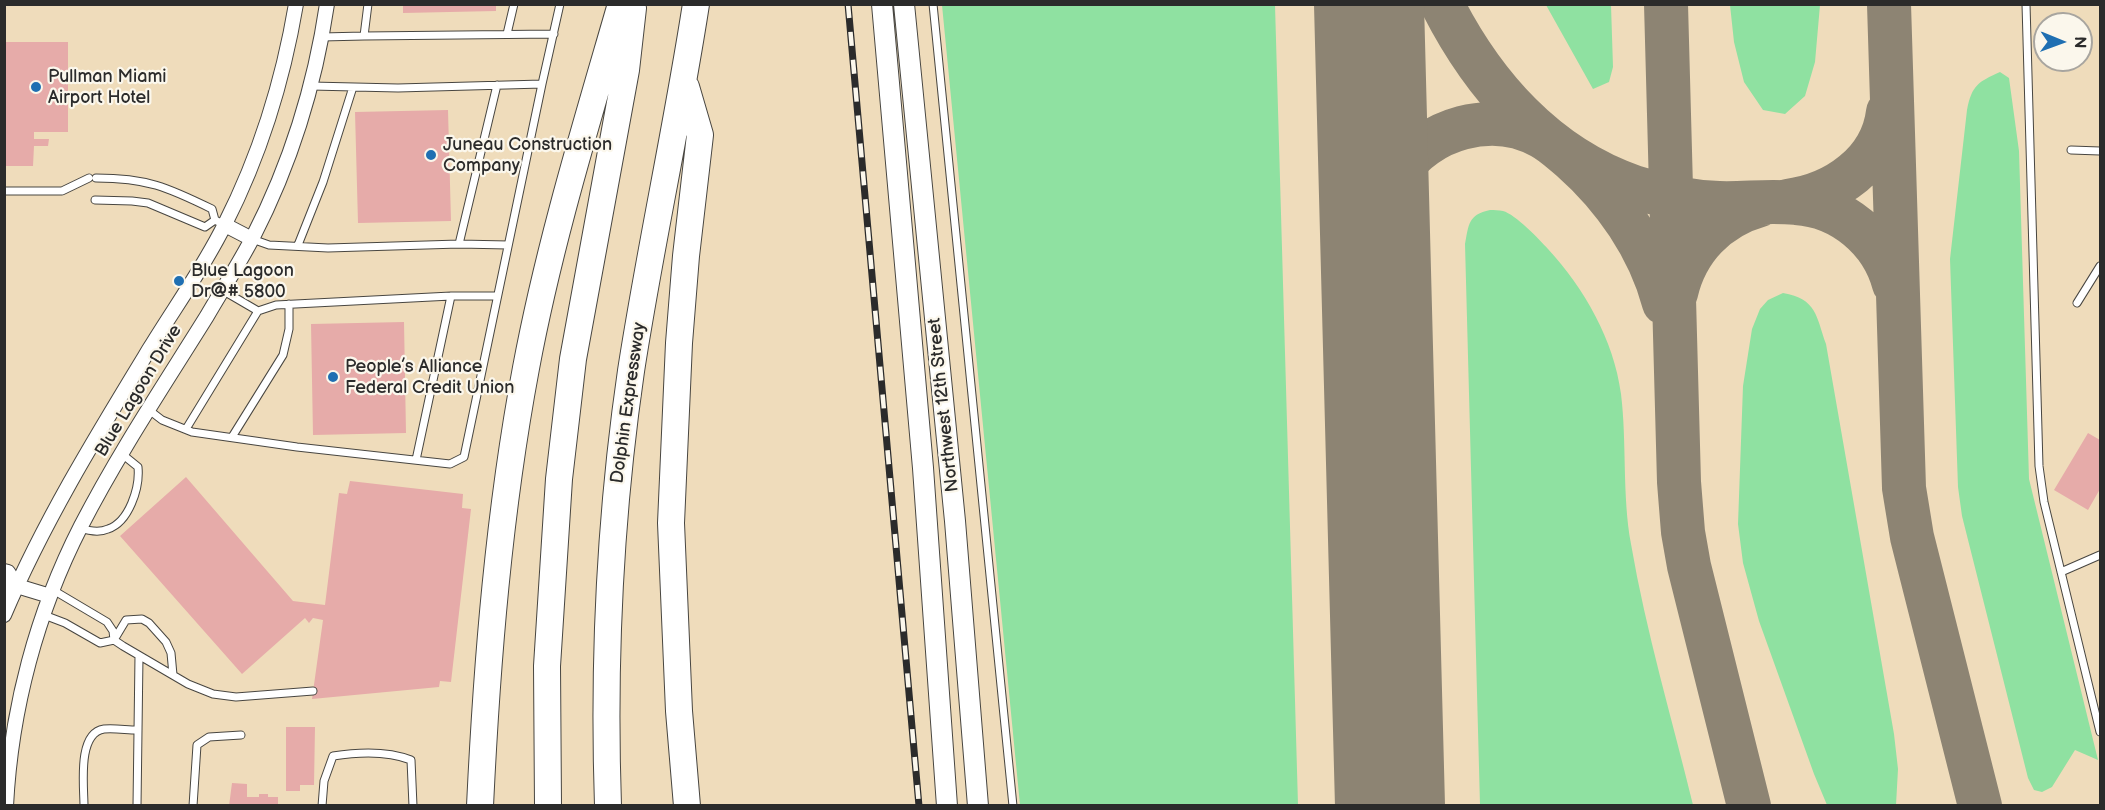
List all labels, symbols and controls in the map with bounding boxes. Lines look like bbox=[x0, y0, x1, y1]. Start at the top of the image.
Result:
north arrow bbox=[2033, 12, 2093, 72]
text: N bbox=[2070, 36, 2089, 48]
place label: Pullman Miami Airport Hotel bbox=[48, 66, 166, 109]
marker: Pullman Miami Airport Hotel bbox=[29, 80, 43, 94]
place label: Juneau Construction Company bbox=[443, 134, 612, 176]
marker: Juneau Construction Company bbox=[424, 148, 438, 162]
place label: Blue Lagoon Dr@# 5800 bbox=[191, 260, 294, 302]
marker: Blue Lagoon Dr@# 5800 bbox=[172, 274, 186, 288]
street label: Northwest 12th Street bbox=[924, 317, 964, 493]
street label: Blue Lagoon Drive bbox=[91, 321, 187, 461]
street label: Dolphin Expressway bbox=[607, 321, 651, 485]
place label: People’s Alliance Federal Credit Union bbox=[345, 356, 514, 398]
marker: People’s Alliance Federal Credit Union bbox=[326, 370, 340, 384]

